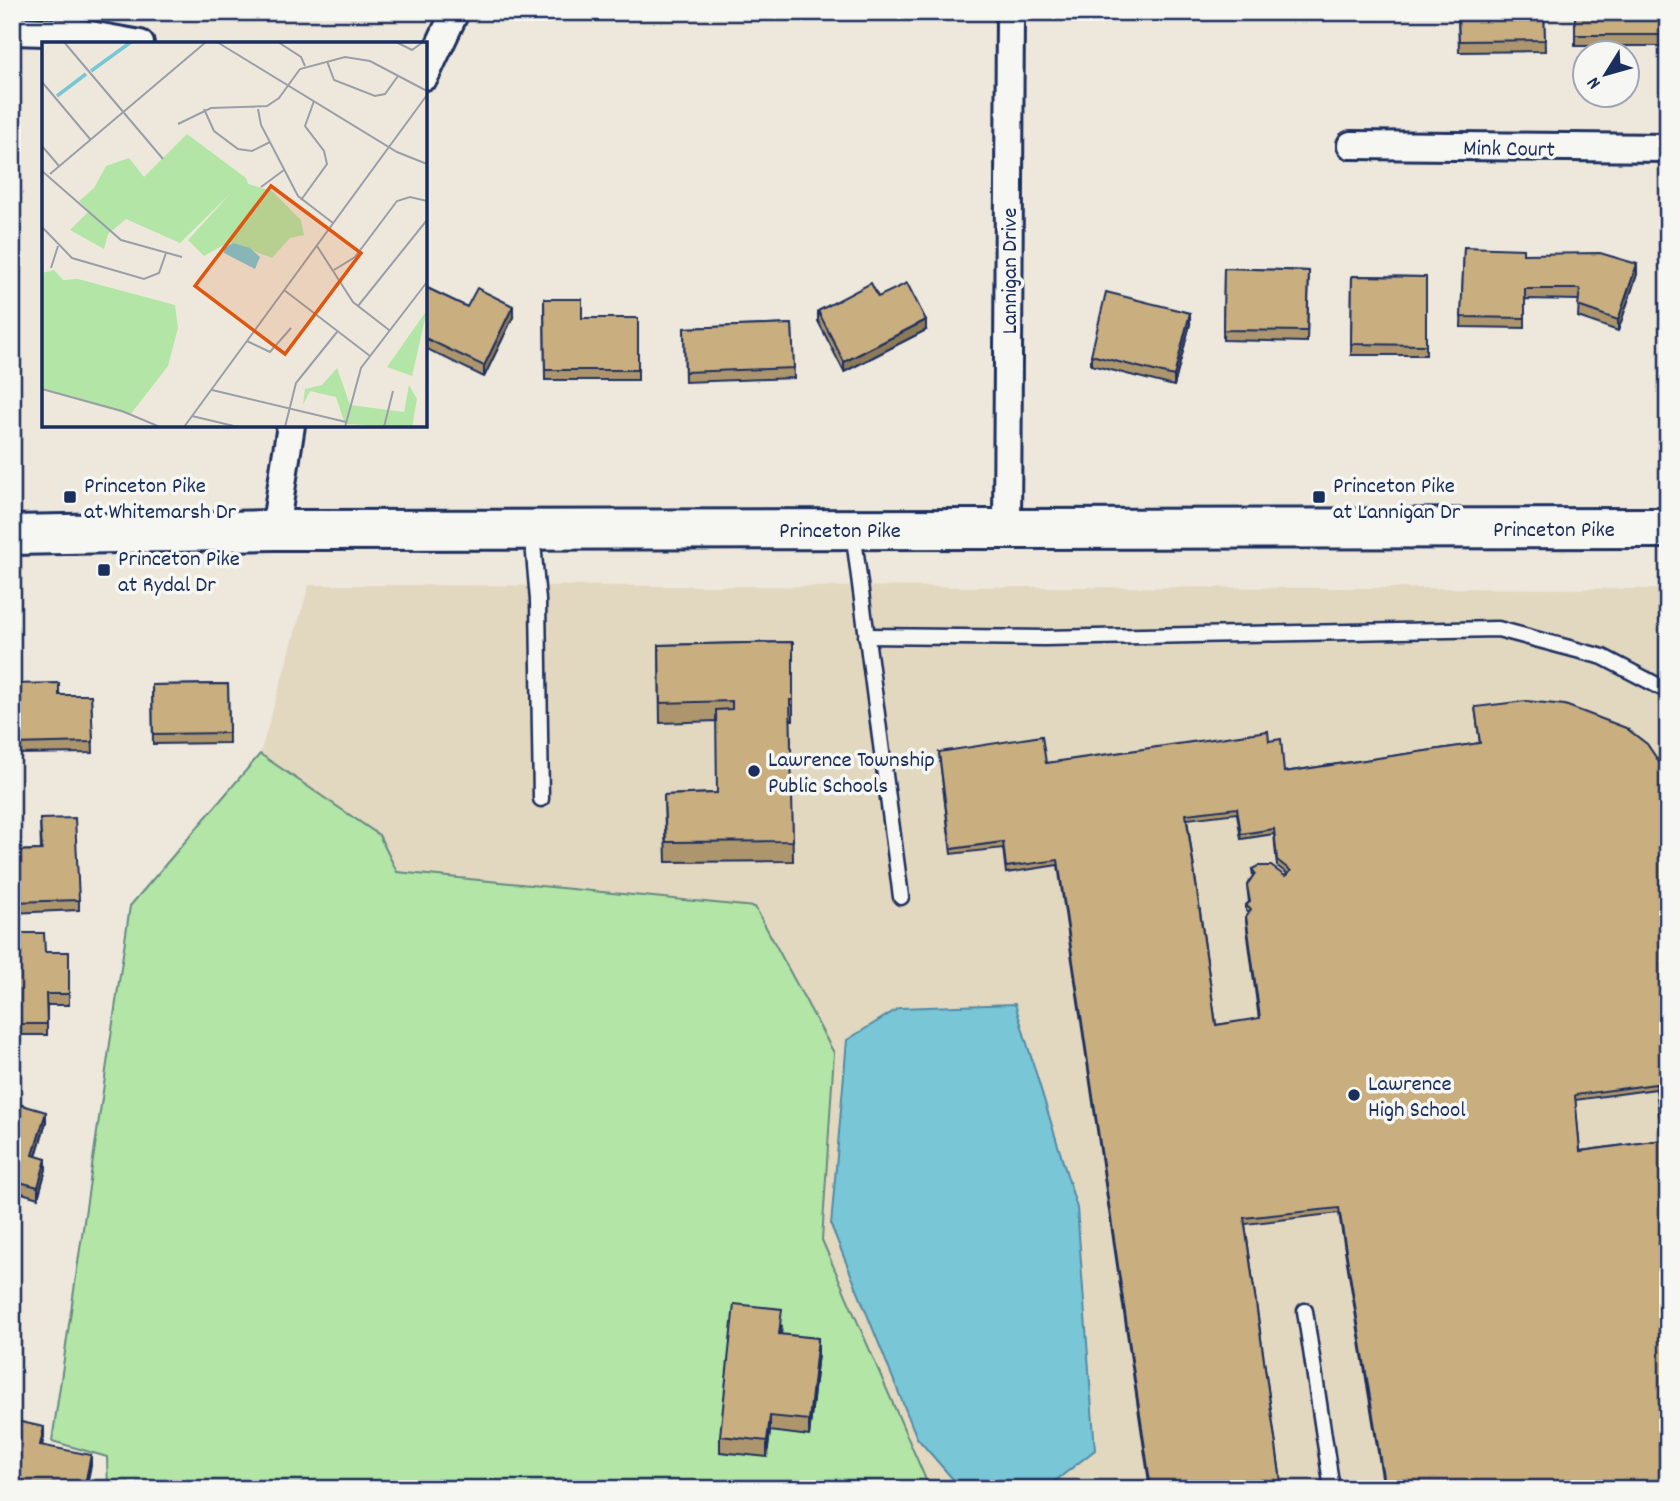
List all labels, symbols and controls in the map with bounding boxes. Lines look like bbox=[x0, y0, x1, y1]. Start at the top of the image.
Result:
north arrow bbox=[1572, 38, 1642, 108]
inset map bbox=[42, 42, 427, 427]
text: N bbox=[1582, 70, 1609, 94]
street label: Mink Court bbox=[1463, 133, 1555, 168]
street label: Lannigan Drive bbox=[995, 208, 1028, 334]
place label: Princeton Pike at Whitemarsh Dr bbox=[84, 471, 237, 530]
place label: Princeton Pike at Lannigan Dr bbox=[1333, 471, 1461, 530]
marker: Princeton Pike at Whitemarsh Dr bbox=[62, 489, 78, 505]
marker: Princeton Pike at Lannigan Dr bbox=[1311, 489, 1327, 505]
street label: Princeton Pike bbox=[1493, 515, 1615, 548]
street label: Princeton Pike bbox=[779, 516, 901, 549]
place label: Princeton Pike at Rydal Dr bbox=[118, 544, 240, 603]
marker: Princeton Pike at Rydal Dr bbox=[96, 562, 112, 578]
place label: Lawrence Township Public Schools bbox=[768, 745, 935, 804]
marker: Lawrence Township Public Schools bbox=[746, 763, 762, 779]
place label: Lawrence High School bbox=[1368, 1069, 1466, 1128]
marker: Lawrence High School bbox=[1346, 1087, 1362, 1103]

